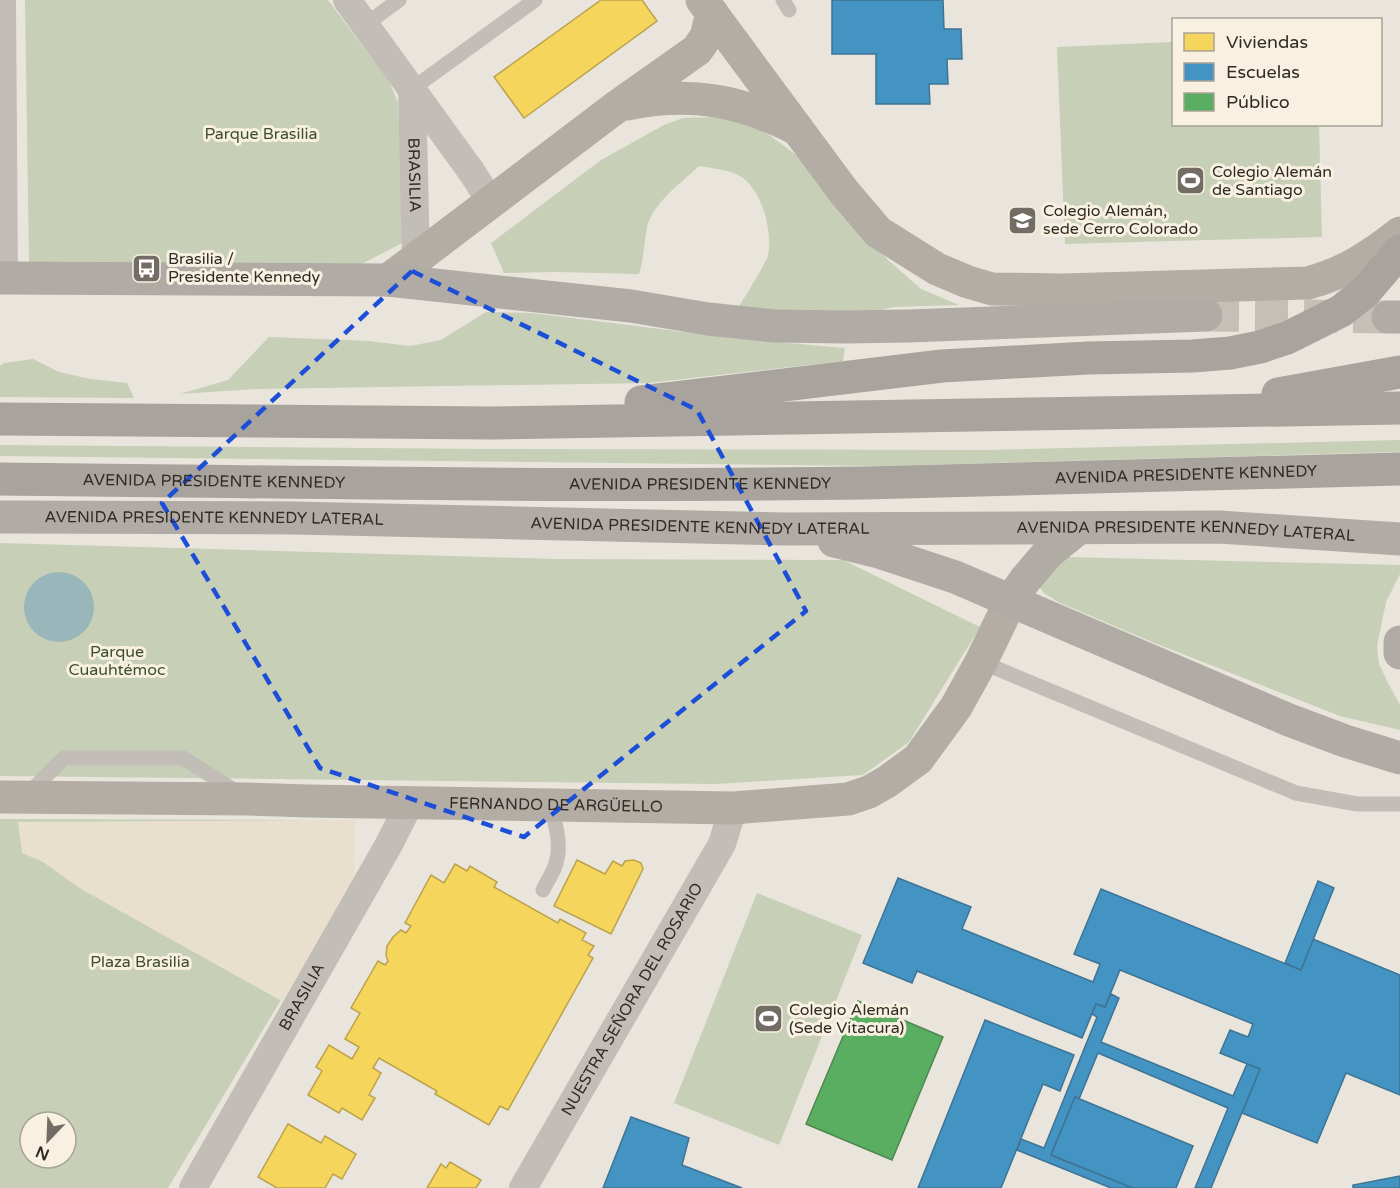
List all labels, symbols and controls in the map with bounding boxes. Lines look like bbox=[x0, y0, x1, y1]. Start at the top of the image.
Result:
legend bbox=[1172, 18, 1382, 126]
text: Viviendas bbox=[1226, 31, 1308, 53]
text: Escuelas bbox=[1226, 61, 1300, 83]
text: Público bbox=[1226, 91, 1290, 113]
park label: Parque Brasilia bbox=[205, 124, 318, 144]
street label: BRASILIA bbox=[403, 137, 425, 213]
place label: Colegio Alemán de Santiago bbox=[1212, 162, 1332, 200]
sports icon: Colegio Alemán de Santiago bbox=[1175, 165, 1207, 197]
place label: Colegio Alemán, sede Cerro Colorado bbox=[1043, 201, 1198, 239]
school or university icon: Colegio Alemán, sede Cerro Colorado bbox=[1006, 204, 1038, 236]
place label: Brasilia / Presidente Kennedy bbox=[168, 249, 321, 287]
bus stop icon: Brasilia / Presidente Kennedy bbox=[131, 252, 163, 284]
street label: AVENIDA PRESIDENTE KENNEDY bbox=[1054, 461, 1317, 489]
street label: AVENIDA PRESIDENTE KENNEDY bbox=[83, 470, 345, 493]
street label: AVENIDA PRESIDENTE KENNEDY bbox=[569, 473, 831, 494]
street label: AVENIDA PRESIDENTE KENNEDY LATERAL bbox=[44, 507, 384, 530]
street label: AVENIDA PRESIDENTE KENNEDY LATERAL bbox=[530, 513, 869, 539]
street label: AVENIDA PRESIDENTE KENNEDY LATERAL bbox=[1016, 517, 1356, 546]
park label: Parque Cuauhtémoc bbox=[69, 642, 165, 680]
street label: FERNANDO DE ARGÜELLO bbox=[449, 793, 663, 817]
street label: NUESTRA SEÑORA DEL ROSARIO bbox=[557, 879, 707, 1119]
park label: Plaza Brasilia bbox=[90, 952, 190, 972]
street label: BRASILIA bbox=[275, 959, 329, 1034]
place label: Colegio Alemán (Sede Vitacura) bbox=[789, 1000, 909, 1038]
sports icon: Colegio Alemán (Sede Vitacura) bbox=[752, 1003, 784, 1035]
north arrow bbox=[18, 1110, 78, 1170]
text: N bbox=[33, 1141, 52, 1165]

